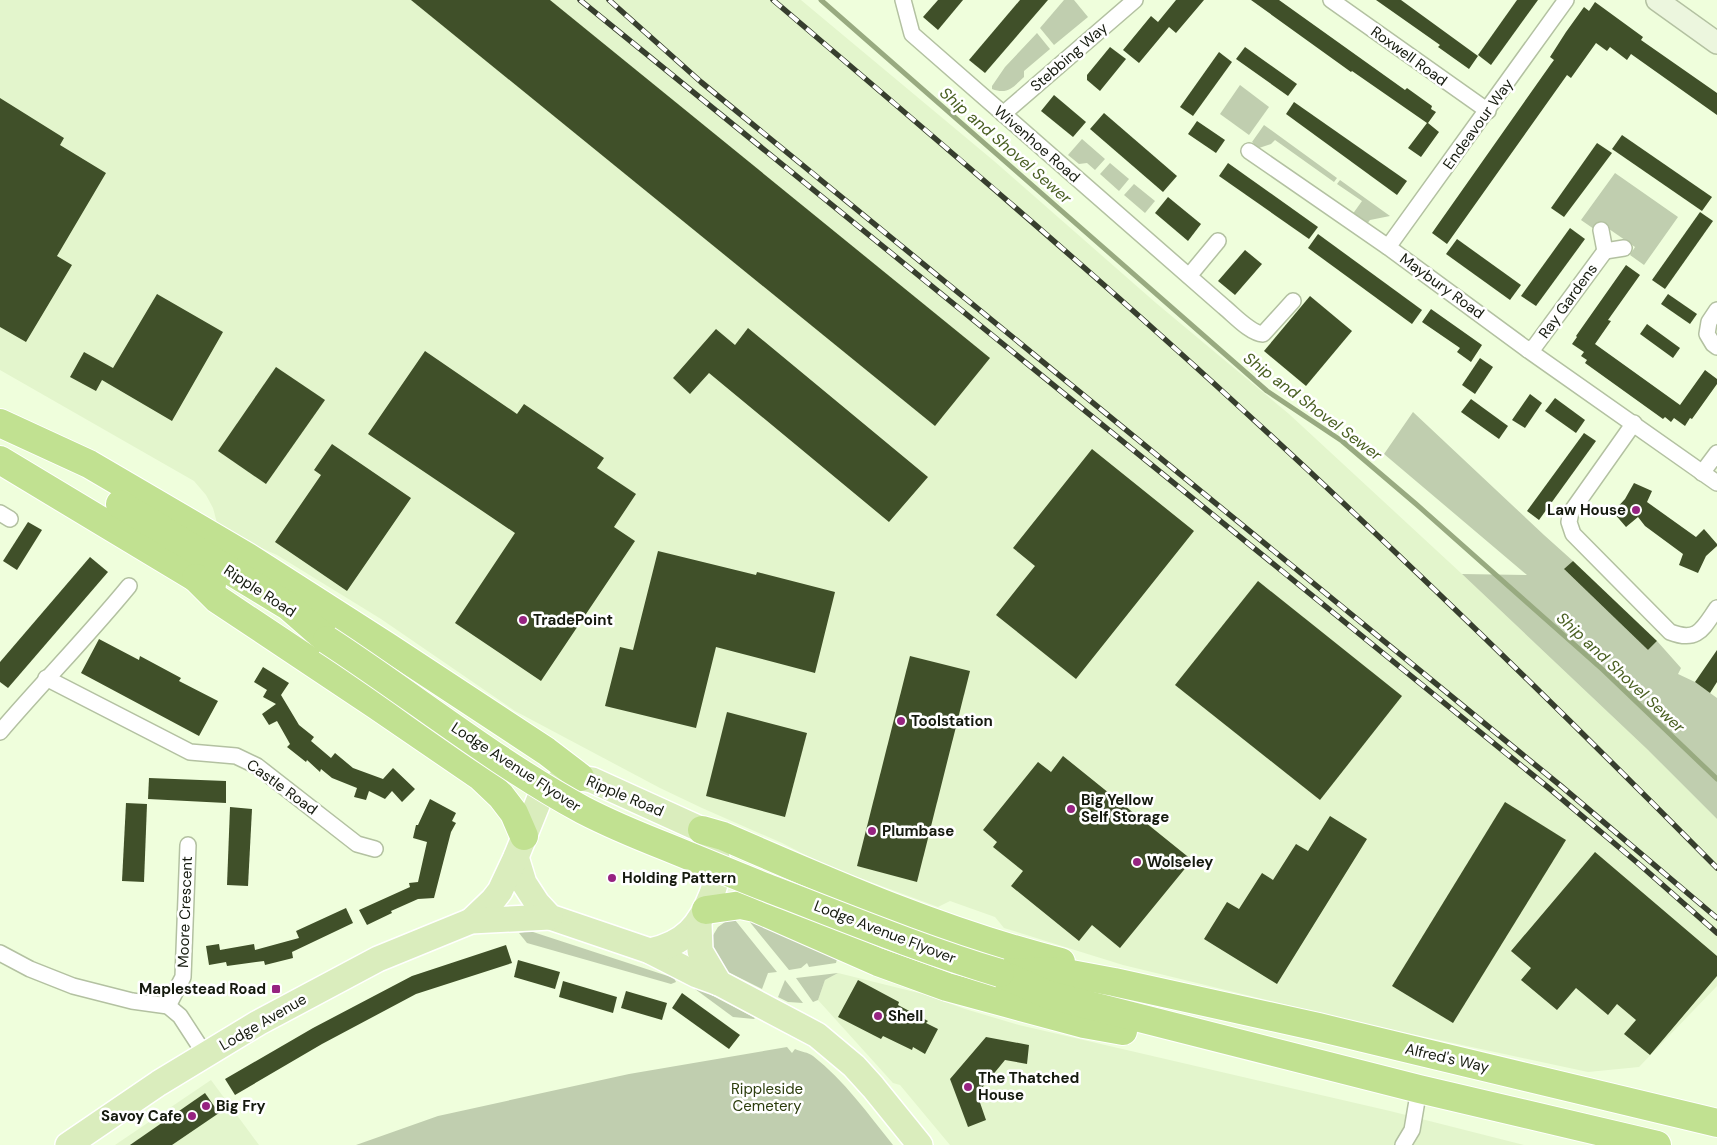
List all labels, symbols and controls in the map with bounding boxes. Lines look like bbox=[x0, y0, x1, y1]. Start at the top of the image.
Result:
street label: Stebbing Way bbox=[1026, 17, 1112, 96]
street label: Roxwell Road bbox=[1367, 22, 1451, 90]
street label: Endeavour Way bbox=[1438, 74, 1518, 173]
water label: Ship and Shovel Sewer bbox=[935, 82, 1077, 209]
street label: Wivenhoe Road bbox=[990, 101, 1084, 187]
street label: Maybury Road bbox=[1396, 249, 1488, 323]
street label: Ray Gardens bbox=[1534, 260, 1602, 342]
water label: Ship and Shovel Sewer bbox=[1239, 347, 1387, 466]
place label: Law House bbox=[1547, 500, 1626, 520]
marker: Law House bbox=[1630, 504, 1642, 516]
street label: Ripple Road bbox=[220, 560, 300, 622]
water label: Ship and Shovel Sewer bbox=[1552, 607, 1690, 738]
place label: TradePoint bbox=[533, 610, 613, 630]
marker: TradePoint bbox=[517, 614, 529, 626]
place label: Toolstation bbox=[911, 711, 993, 731]
marker: Toolstation bbox=[895, 715, 907, 727]
street label: Lodge Avenue Flyover bbox=[447, 718, 585, 817]
street label: Castle Road bbox=[243, 755, 321, 819]
street label: Ripple Road bbox=[583, 771, 667, 821]
place label: Big Yellow Self Storage bbox=[1081, 790, 1169, 827]
marker: Big Yellow Self Storage bbox=[1065, 803, 1077, 815]
place label: Plumbase bbox=[882, 821, 954, 841]
marker: Plumbase bbox=[866, 825, 878, 837]
place label: Wolseley bbox=[1147, 852, 1213, 872]
street label: Moore Crescent bbox=[173, 856, 197, 968]
marker: Wolseley bbox=[1131, 856, 1143, 868]
place label: Holding Pattern bbox=[622, 868, 736, 888]
marker: Holding Pattern bbox=[606, 872, 618, 884]
street label: Lodge Avenue Flyover bbox=[811, 896, 959, 968]
place label: Maplestead Road bbox=[139, 979, 266, 999]
marker: Maplestead Road bbox=[270, 983, 282, 995]
street label: Lodge Avenue bbox=[216, 989, 310, 1055]
place label: Shell bbox=[888, 1006, 923, 1026]
marker: Shell bbox=[872, 1010, 884, 1022]
street label: Alfred's Way bbox=[1403, 1039, 1492, 1078]
place label: The Thatched House bbox=[978, 1068, 1079, 1105]
park label: Rippleside Cemetery bbox=[731, 1079, 803, 1116]
marker: The Thatched House bbox=[962, 1081, 974, 1093]
place label: Big Fry bbox=[216, 1096, 266, 1116]
marker: Big Fry bbox=[200, 1100, 212, 1112]
place label: Savoy Cafe bbox=[101, 1106, 182, 1126]
marker: Savoy Cafe bbox=[186, 1110, 198, 1122]

